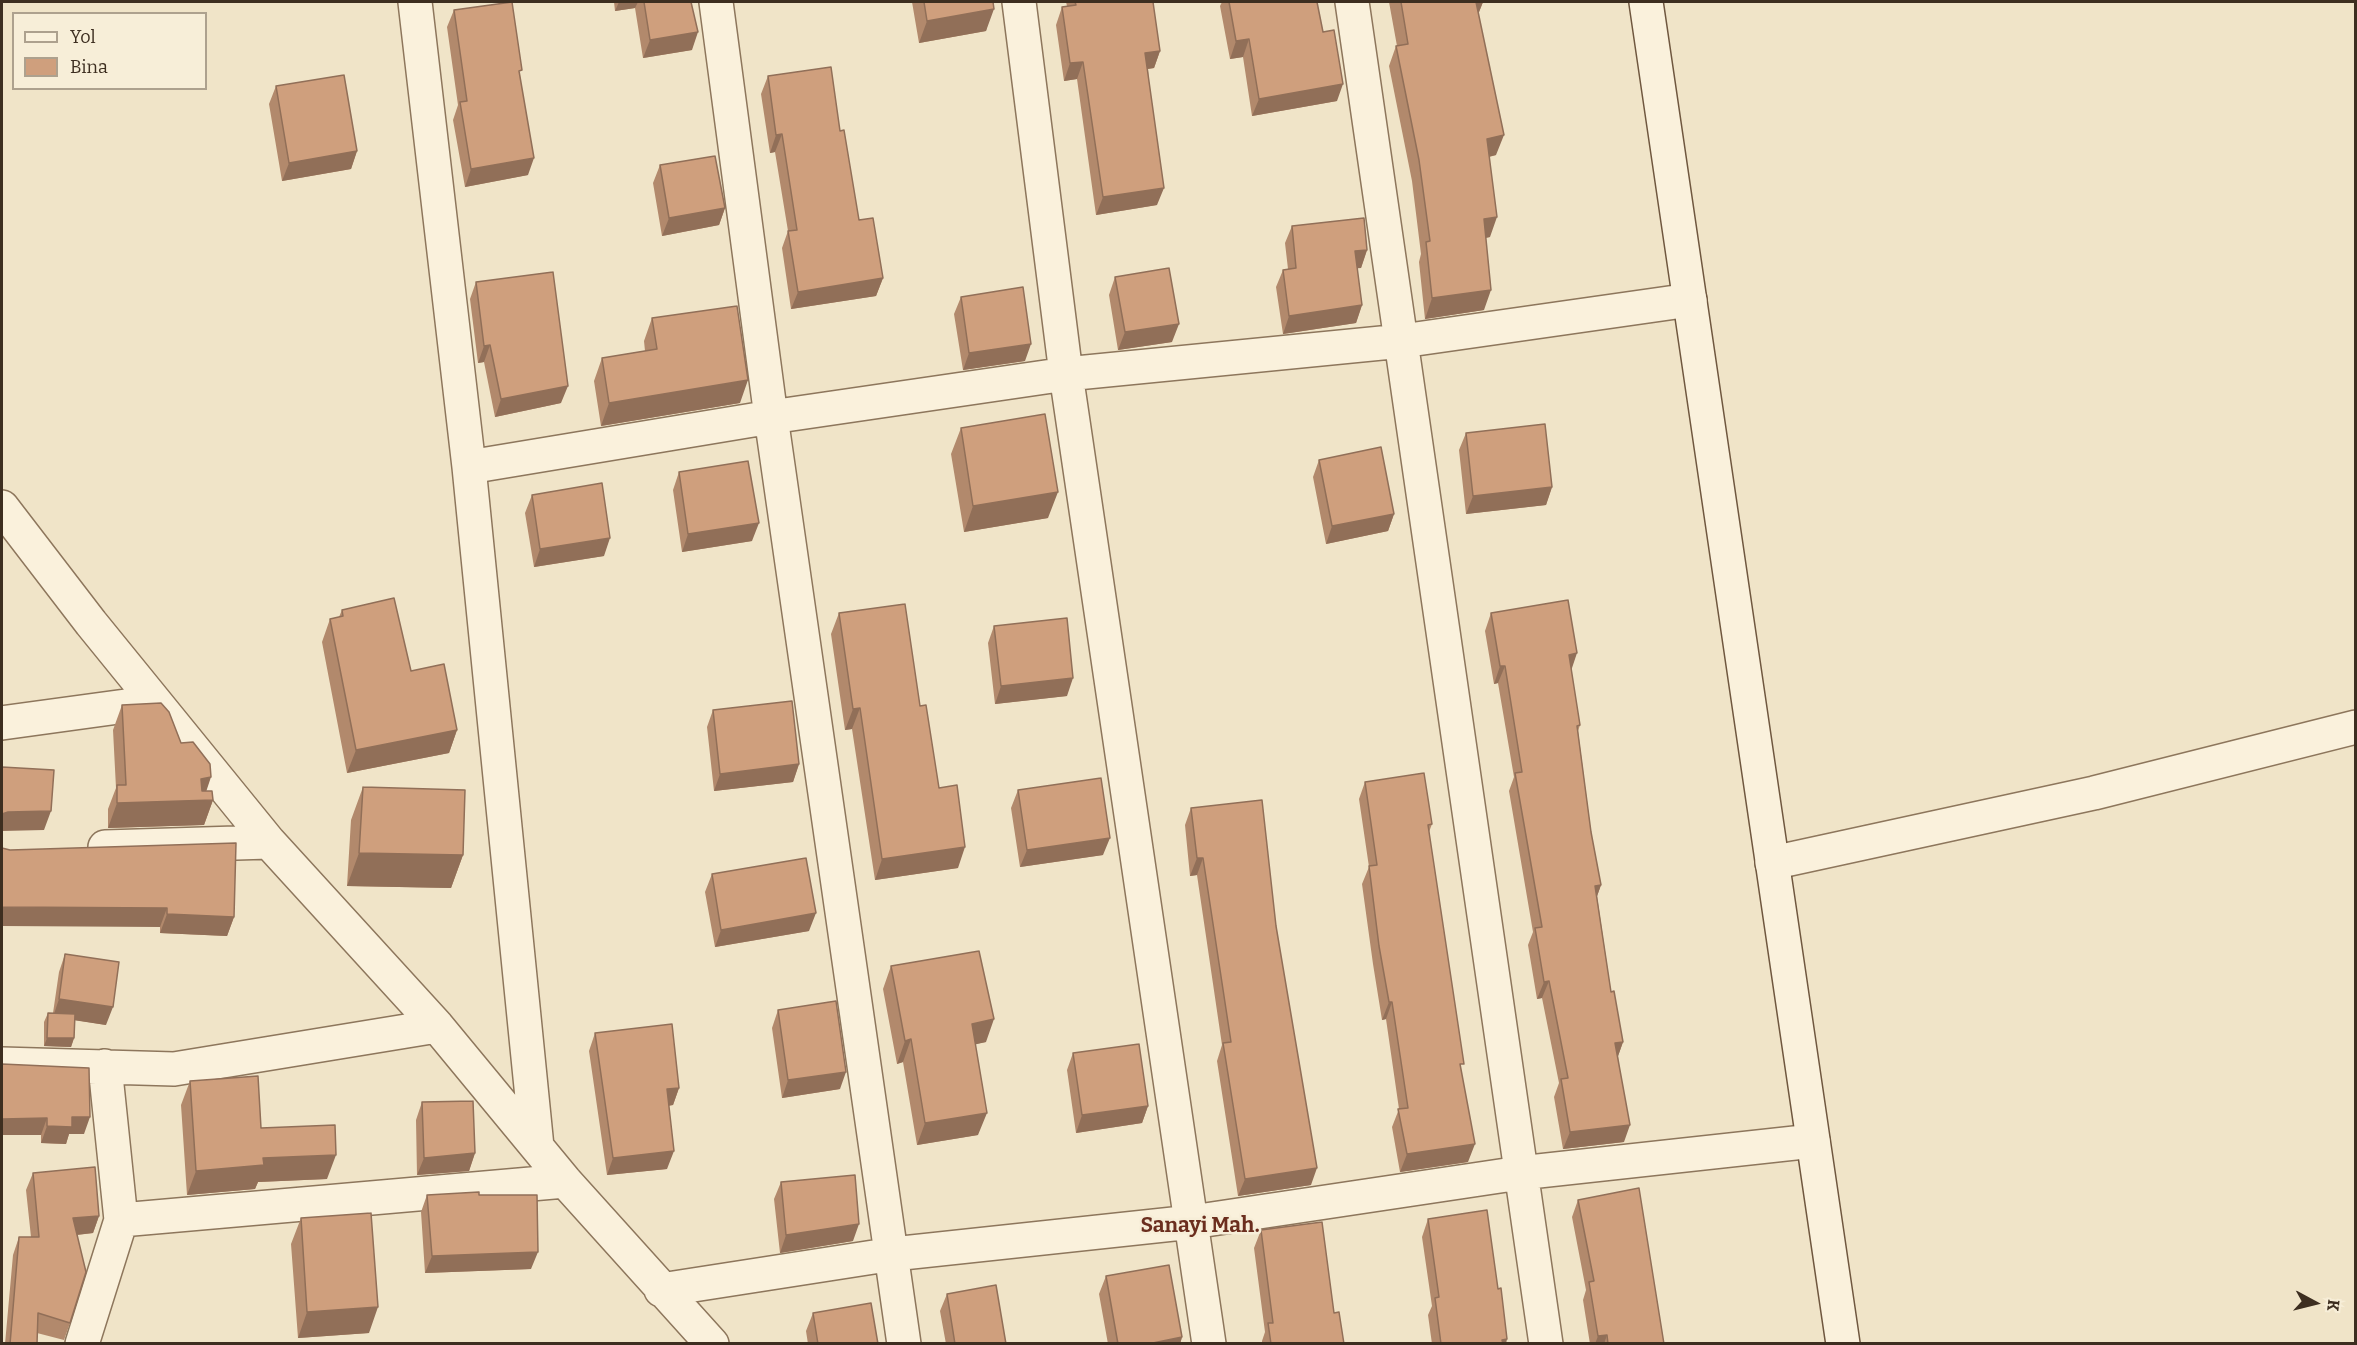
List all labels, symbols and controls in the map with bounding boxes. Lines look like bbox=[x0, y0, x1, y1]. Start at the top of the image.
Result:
legend bbox=[12, 12, 207, 90]
text: Yol bbox=[70, 26, 96, 48]
text: Bina bbox=[70, 56, 108, 78]
district label: Sanayi Mah. bbox=[1140, 1213, 1260, 1239]
north arrow bbox=[2285, 1273, 2345, 1333]
text: K bbox=[2323, 1298, 2343, 1312]

